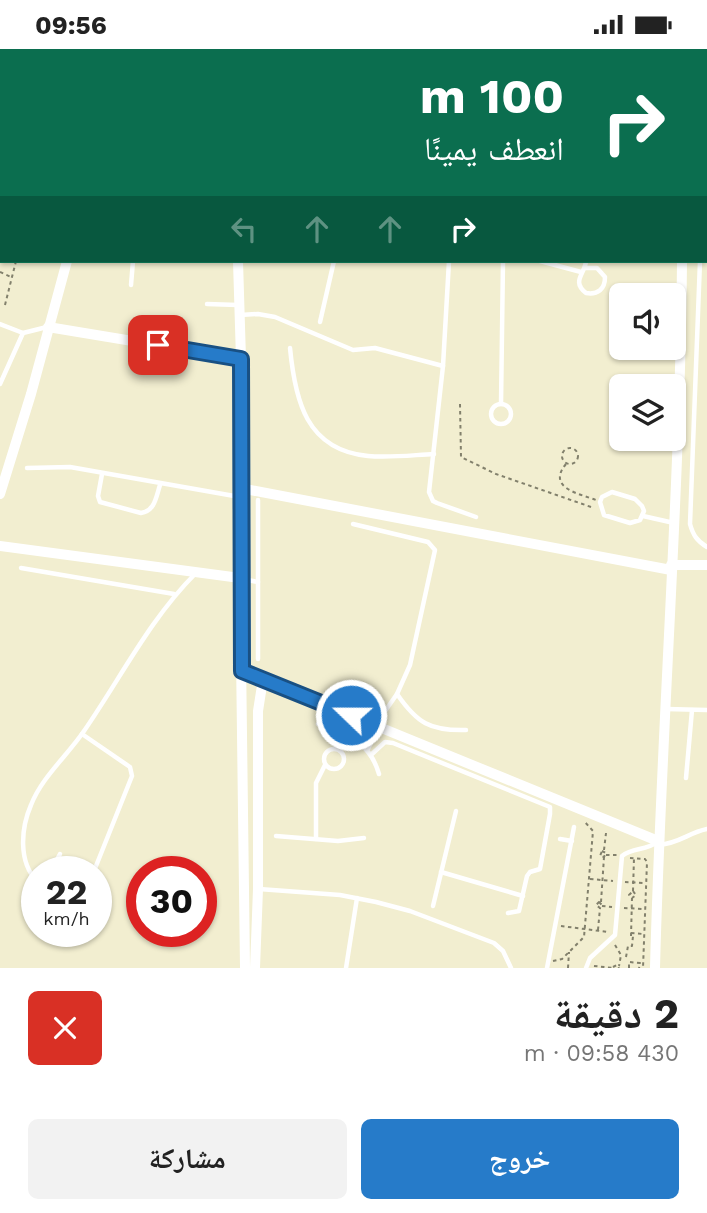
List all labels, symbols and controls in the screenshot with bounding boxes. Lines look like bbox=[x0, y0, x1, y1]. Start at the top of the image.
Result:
text: 09:56 bbox=[35, 10, 107, 40]
text: 100 m bbox=[420, 67, 564, 125]
icon: right bbox=[588, 77, 679, 168]
text: انعطف يمينًا bbox=[424, 130, 564, 168]
icon: left bbox=[225, 210, 263, 248]
icon: ahead bbox=[298, 210, 336, 248]
icon: ahead bbox=[371, 210, 409, 248]
icon: right bbox=[444, 210, 482, 248]
map controls bbox=[609, 283, 686, 451]
button: sound bbox=[609, 283, 686, 360]
pin bbox=[128, 315, 188, 375]
icon: arrive bbox=[139, 326, 177, 364]
button: layers bbox=[609, 374, 686, 451]
position arrow bbox=[314, 678, 388, 752]
speed limit sign: 30 bbox=[126, 856, 217, 947]
text: 22 bbox=[46, 871, 87, 913]
text: km/h bbox=[43, 908, 90, 929]
text: 2 دقيقة bbox=[554, 989, 679, 1038]
button: close bbox=[28, 991, 102, 1065]
text: 430 m · 09:58 bbox=[524, 1040, 679, 1067]
button: مشاركة bbox=[28, 1119, 347, 1199]
button: خروج bbox=[361, 1119, 679, 1199]

